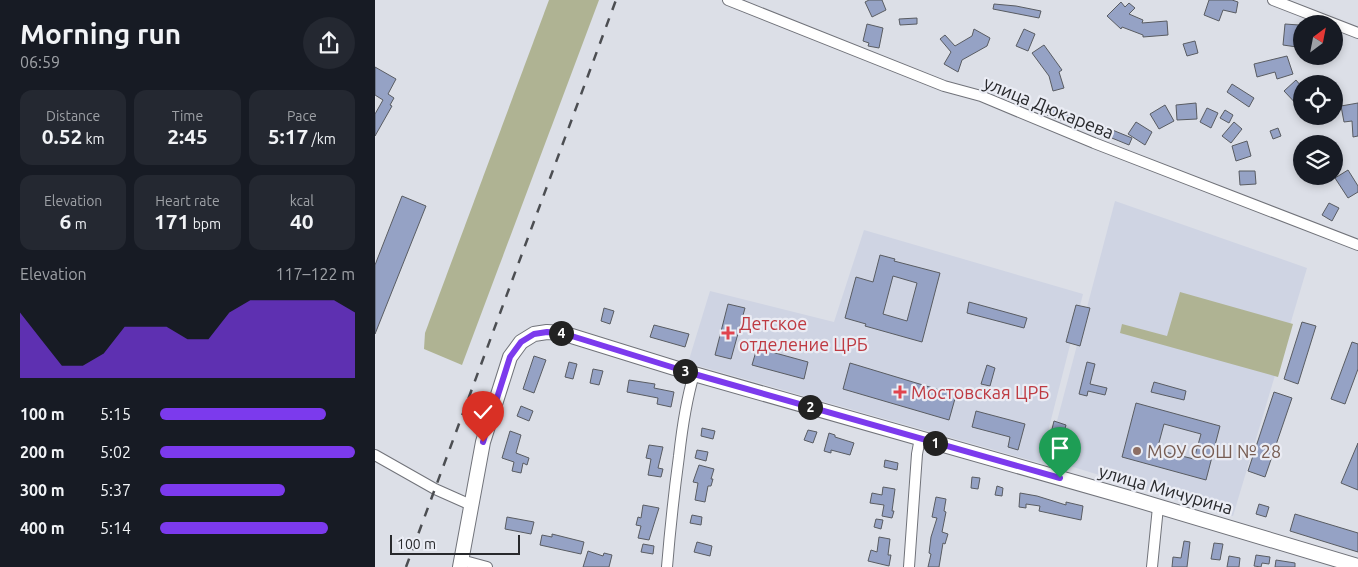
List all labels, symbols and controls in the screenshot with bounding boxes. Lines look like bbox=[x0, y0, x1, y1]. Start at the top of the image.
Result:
north arrow bbox=[1293, 15, 1343, 65]
map controls bbox=[1293, 15, 1343, 185]
button: share bbox=[303, 17, 355, 69]
text: Morning run bbox=[20, 18, 181, 49]
text: 06:59 bbox=[20, 53, 60, 71]
street label: улица Дюкарева bbox=[981, 72, 1117, 142]
button: locate bbox=[1293, 75, 1343, 125]
text: Distance bbox=[46, 108, 100, 124]
text: Time bbox=[172, 108, 203, 124]
text: Pace bbox=[287, 108, 317, 124]
text: 0.52 bbox=[42, 124, 82, 148]
text: 2:45 bbox=[167, 124, 208, 148]
text: 5:17 bbox=[268, 124, 308, 148]
text: km bbox=[82, 131, 105, 147]
text: /km bbox=[308, 131, 336, 147]
button: layers bbox=[1293, 135, 1343, 185]
text: Elevation bbox=[44, 193, 102, 209]
text: Heart rate bbox=[155, 193, 220, 209]
text: kcal bbox=[290, 193, 314, 209]
text: 6 bbox=[60, 209, 71, 233]
text: 171 bbox=[154, 209, 189, 233]
text: 40 bbox=[290, 209, 314, 233]
text: m bbox=[71, 216, 87, 232]
text: bpm bbox=[189, 216, 221, 232]
text: Elevation bbox=[20, 265, 87, 283]
text: 117–122 m bbox=[275, 265, 355, 283]
place label: Детское отделение ЦРБ bbox=[739, 313, 868, 354]
pin: 4 bbox=[549, 320, 573, 346]
text: 4 bbox=[558, 325, 565, 341]
marker: Детское отделение ЦРБ bbox=[721, 326, 735, 340]
pin: 3 bbox=[673, 358, 697, 384]
text: 3 bbox=[682, 363, 689, 379]
place label: Мостовская ЦРБ bbox=[911, 382, 1049, 402]
marker: Мостовская ЦРБ bbox=[893, 385, 907, 399]
pin bbox=[462, 391, 504, 442]
pin: 2 bbox=[797, 394, 823, 420]
icon: check bbox=[469, 398, 497, 426]
text: 2 bbox=[807, 399, 814, 415]
text: 100 m bbox=[20, 405, 65, 423]
text: 5:15 bbox=[100, 405, 131, 423]
pin bbox=[1039, 427, 1081, 478]
pin: 1 bbox=[923, 430, 947, 456]
icon: arrive bbox=[1046, 434, 1074, 462]
text: 1 bbox=[932, 435, 939, 451]
place label: МОУ СОШ № 28 bbox=[1147, 441, 1281, 461]
text: 200 m bbox=[20, 443, 65, 461]
text: 5:02 bbox=[100, 443, 131, 461]
marker: МОУ СОШ № 28 bbox=[1131, 445, 1143, 457]
street label: улица Мичурина bbox=[1097, 460, 1235, 518]
text: 300 m bbox=[20, 481, 65, 499]
text: 5:37 bbox=[100, 481, 131, 499]
text: 400 m bbox=[20, 519, 65, 537]
text: 5:14 bbox=[100, 519, 131, 537]
scale bar bbox=[390, 532, 520, 555]
text: 100 m bbox=[397, 536, 436, 552]

